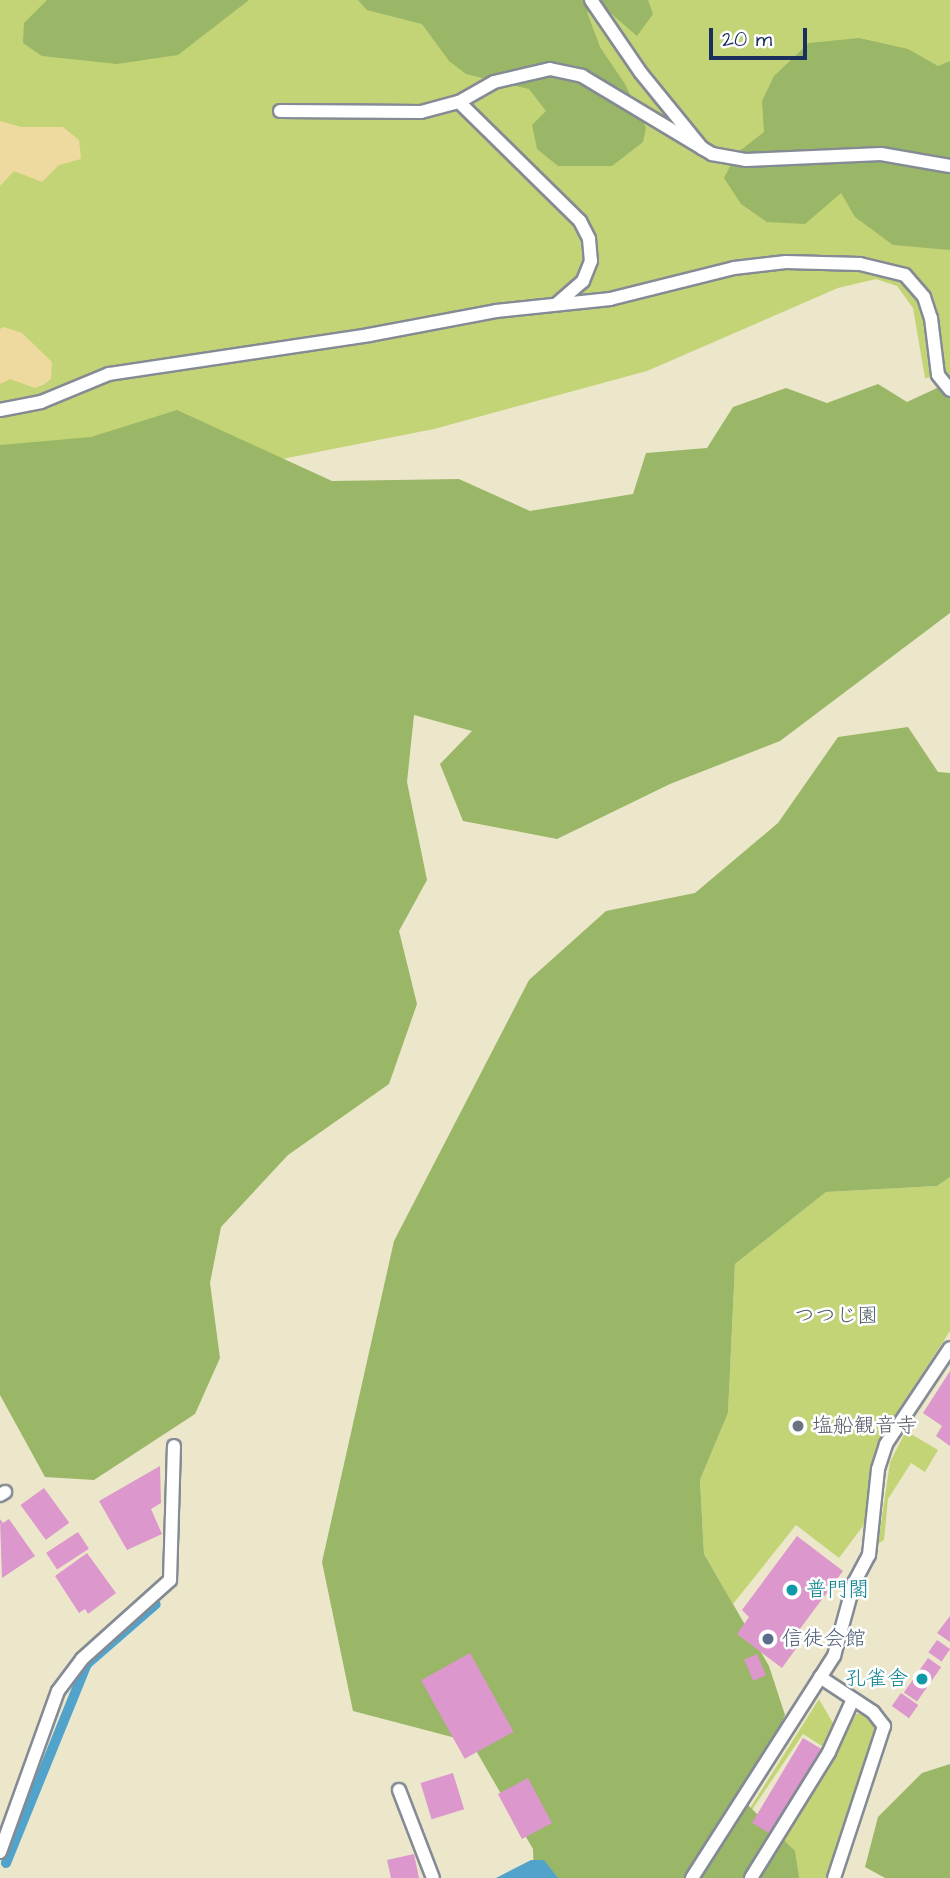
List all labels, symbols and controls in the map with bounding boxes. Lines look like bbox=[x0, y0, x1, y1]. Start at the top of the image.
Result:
scale bar bbox=[712, 14, 810, 58]
text: 20 m bbox=[722, 25, 772, 54]
park label: つつじ園 bbox=[794, 1303, 878, 1329]
place label: 塩船観音寺 bbox=[812, 1413, 917, 1439]
marker: 塩船観音寺 bbox=[790, 1418, 806, 1434]
place label: 普門閣 bbox=[806, 1577, 869, 1603]
marker: 普門閣 bbox=[784, 1582, 800, 1598]
place label: 信徒会館 bbox=[782, 1626, 866, 1652]
marker: 信徒会館 bbox=[760, 1631, 776, 1647]
place label: 孔雀舎 bbox=[845, 1666, 908, 1692]
marker: 孔雀舎 bbox=[914, 1671, 930, 1687]

